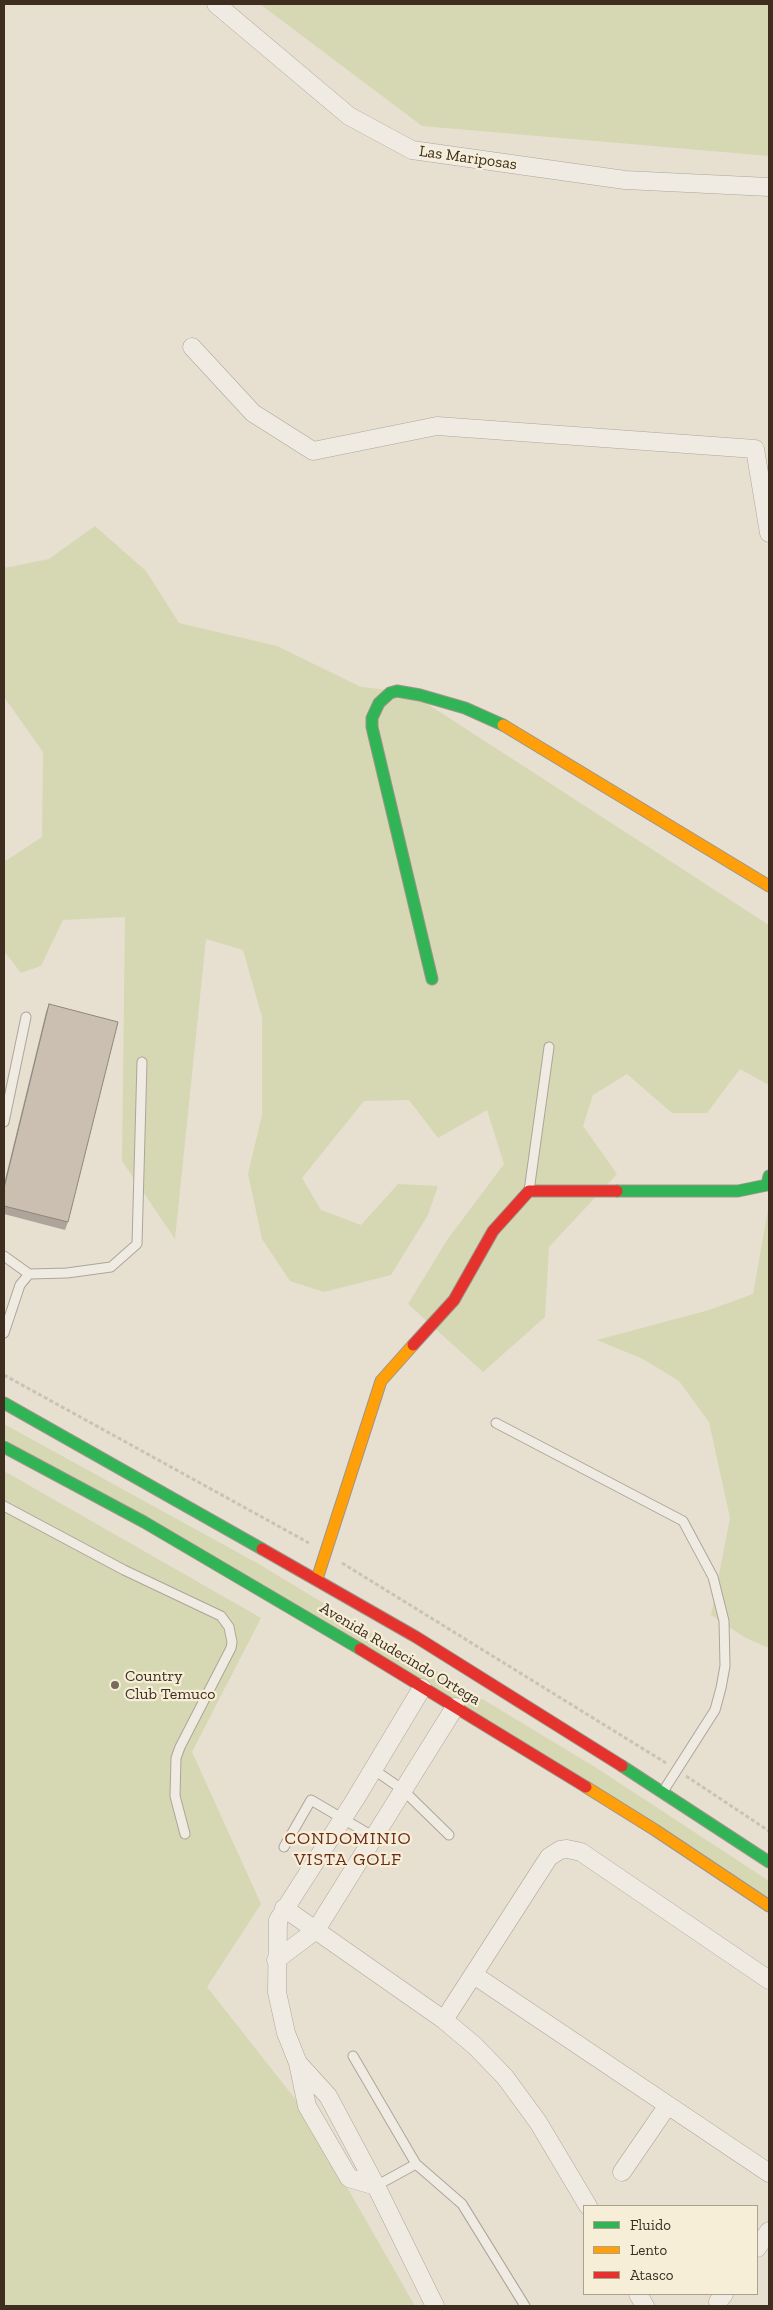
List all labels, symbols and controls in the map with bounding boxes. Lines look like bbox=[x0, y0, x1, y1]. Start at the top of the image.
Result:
street label: Las Mariposas bbox=[418, 142, 518, 174]
street label: Avenida Rudecindo Ortega bbox=[316, 1598, 484, 1710]
place label: Country Club Temuco bbox=[125, 1666, 216, 1704]
marker: Country Club Temuco bbox=[109, 1679, 121, 1691]
district label: CONDOMINIO VISTA GOLF bbox=[283, 1828, 413, 1870]
legend bbox=[583, 2205, 758, 2295]
text: Fluido bbox=[630, 2216, 671, 2234]
text: Lento bbox=[630, 2241, 667, 2259]
text: Atasco bbox=[630, 2266, 674, 2284]

